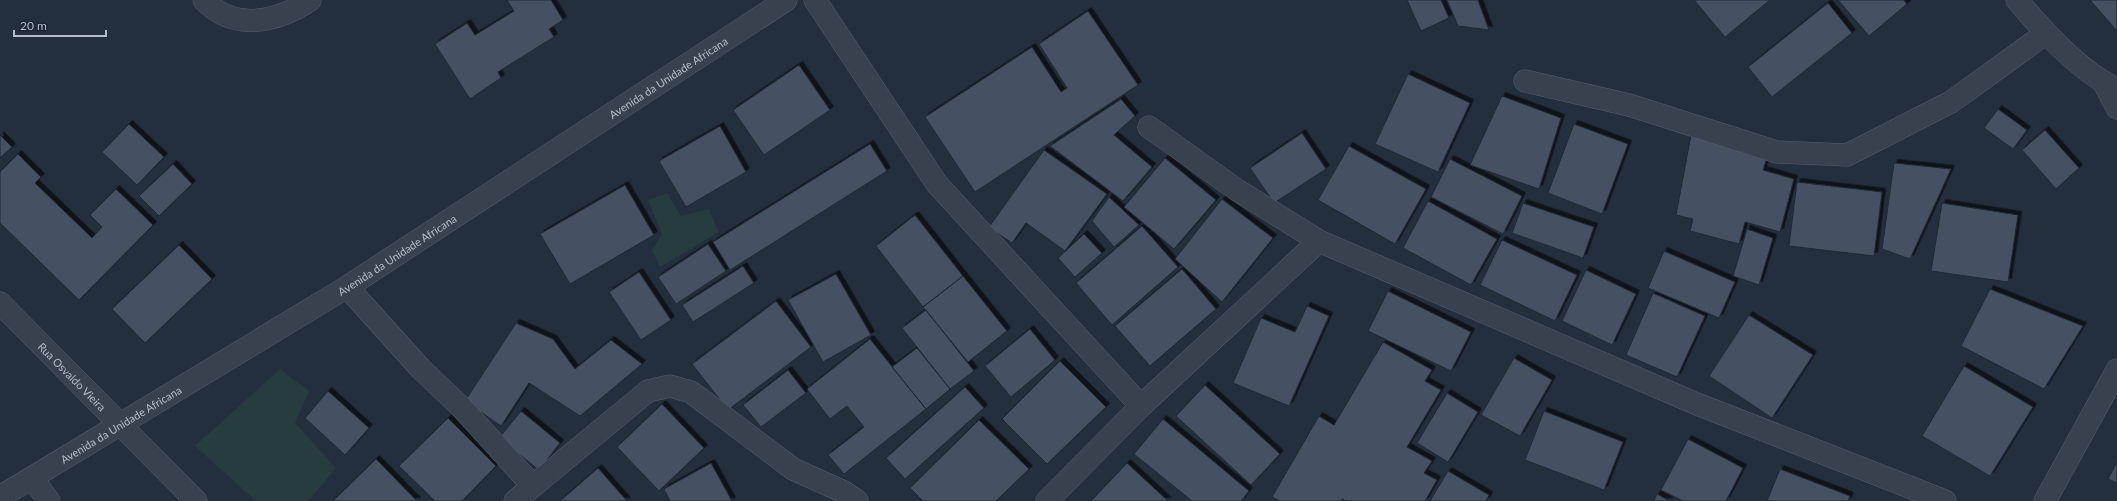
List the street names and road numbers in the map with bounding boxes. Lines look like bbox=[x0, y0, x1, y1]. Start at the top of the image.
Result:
street label: Avenida da Unidade Africana bbox=[606, 34, 730, 121]
street label: Avenida da Unidade Africana bbox=[335, 211, 458, 298]
street label: Rua Osvaldo Vieira bbox=[36, 339, 109, 413]
street label: Avenida da Unidade Africana bbox=[58, 382, 183, 466]

